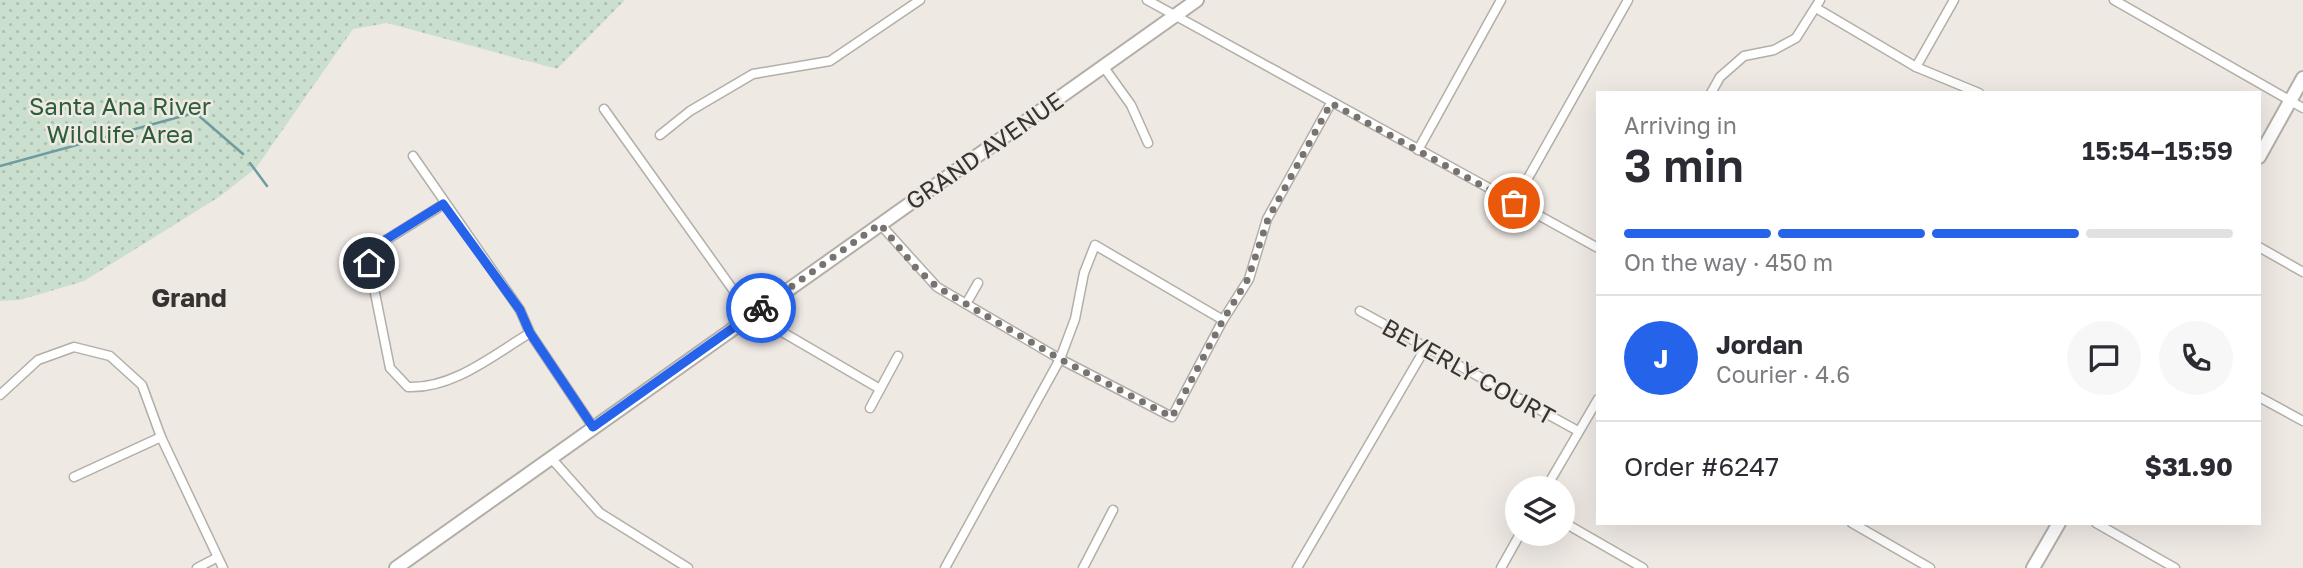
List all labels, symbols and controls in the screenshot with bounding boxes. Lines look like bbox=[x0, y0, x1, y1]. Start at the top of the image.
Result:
street label: GRAND AVENUE bbox=[900, 85, 1068, 215]
park label: Santa Ana River Wildlife Area bbox=[29, 91, 211, 148]
text: Arriving in bbox=[1624, 111, 1737, 139]
text: 15:54–15:59 bbox=[2082, 135, 2233, 166]
text: 3 min bbox=[1624, 137, 1744, 192]
pin bbox=[1484, 173, 1544, 233]
icon: bag bbox=[1495, 184, 1533, 222]
pin bbox=[339, 233, 399, 293]
icon: home bbox=[350, 244, 388, 282]
text: On the way · 450 m bbox=[1624, 248, 1833, 276]
courier bbox=[726, 273, 796, 343]
district label: Grand bbox=[151, 282, 227, 313]
icon: bike bbox=[742, 289, 780, 327]
street label: BEVERLY COURT bbox=[1378, 312, 1560, 430]
button: chat bbox=[2067, 321, 2141, 395]
button: phone bbox=[2159, 321, 2233, 395]
text: Jordan bbox=[1716, 329, 1803, 360]
text: J bbox=[1654, 343, 1668, 374]
text: Courier · 4.6 bbox=[1716, 360, 1850, 388]
text: Order #6247 bbox=[1624, 451, 1779, 482]
text: $31.90 bbox=[2145, 451, 2233, 482]
map controls bbox=[1505, 476, 1575, 546]
button: layers bbox=[1505, 476, 1575, 546]

